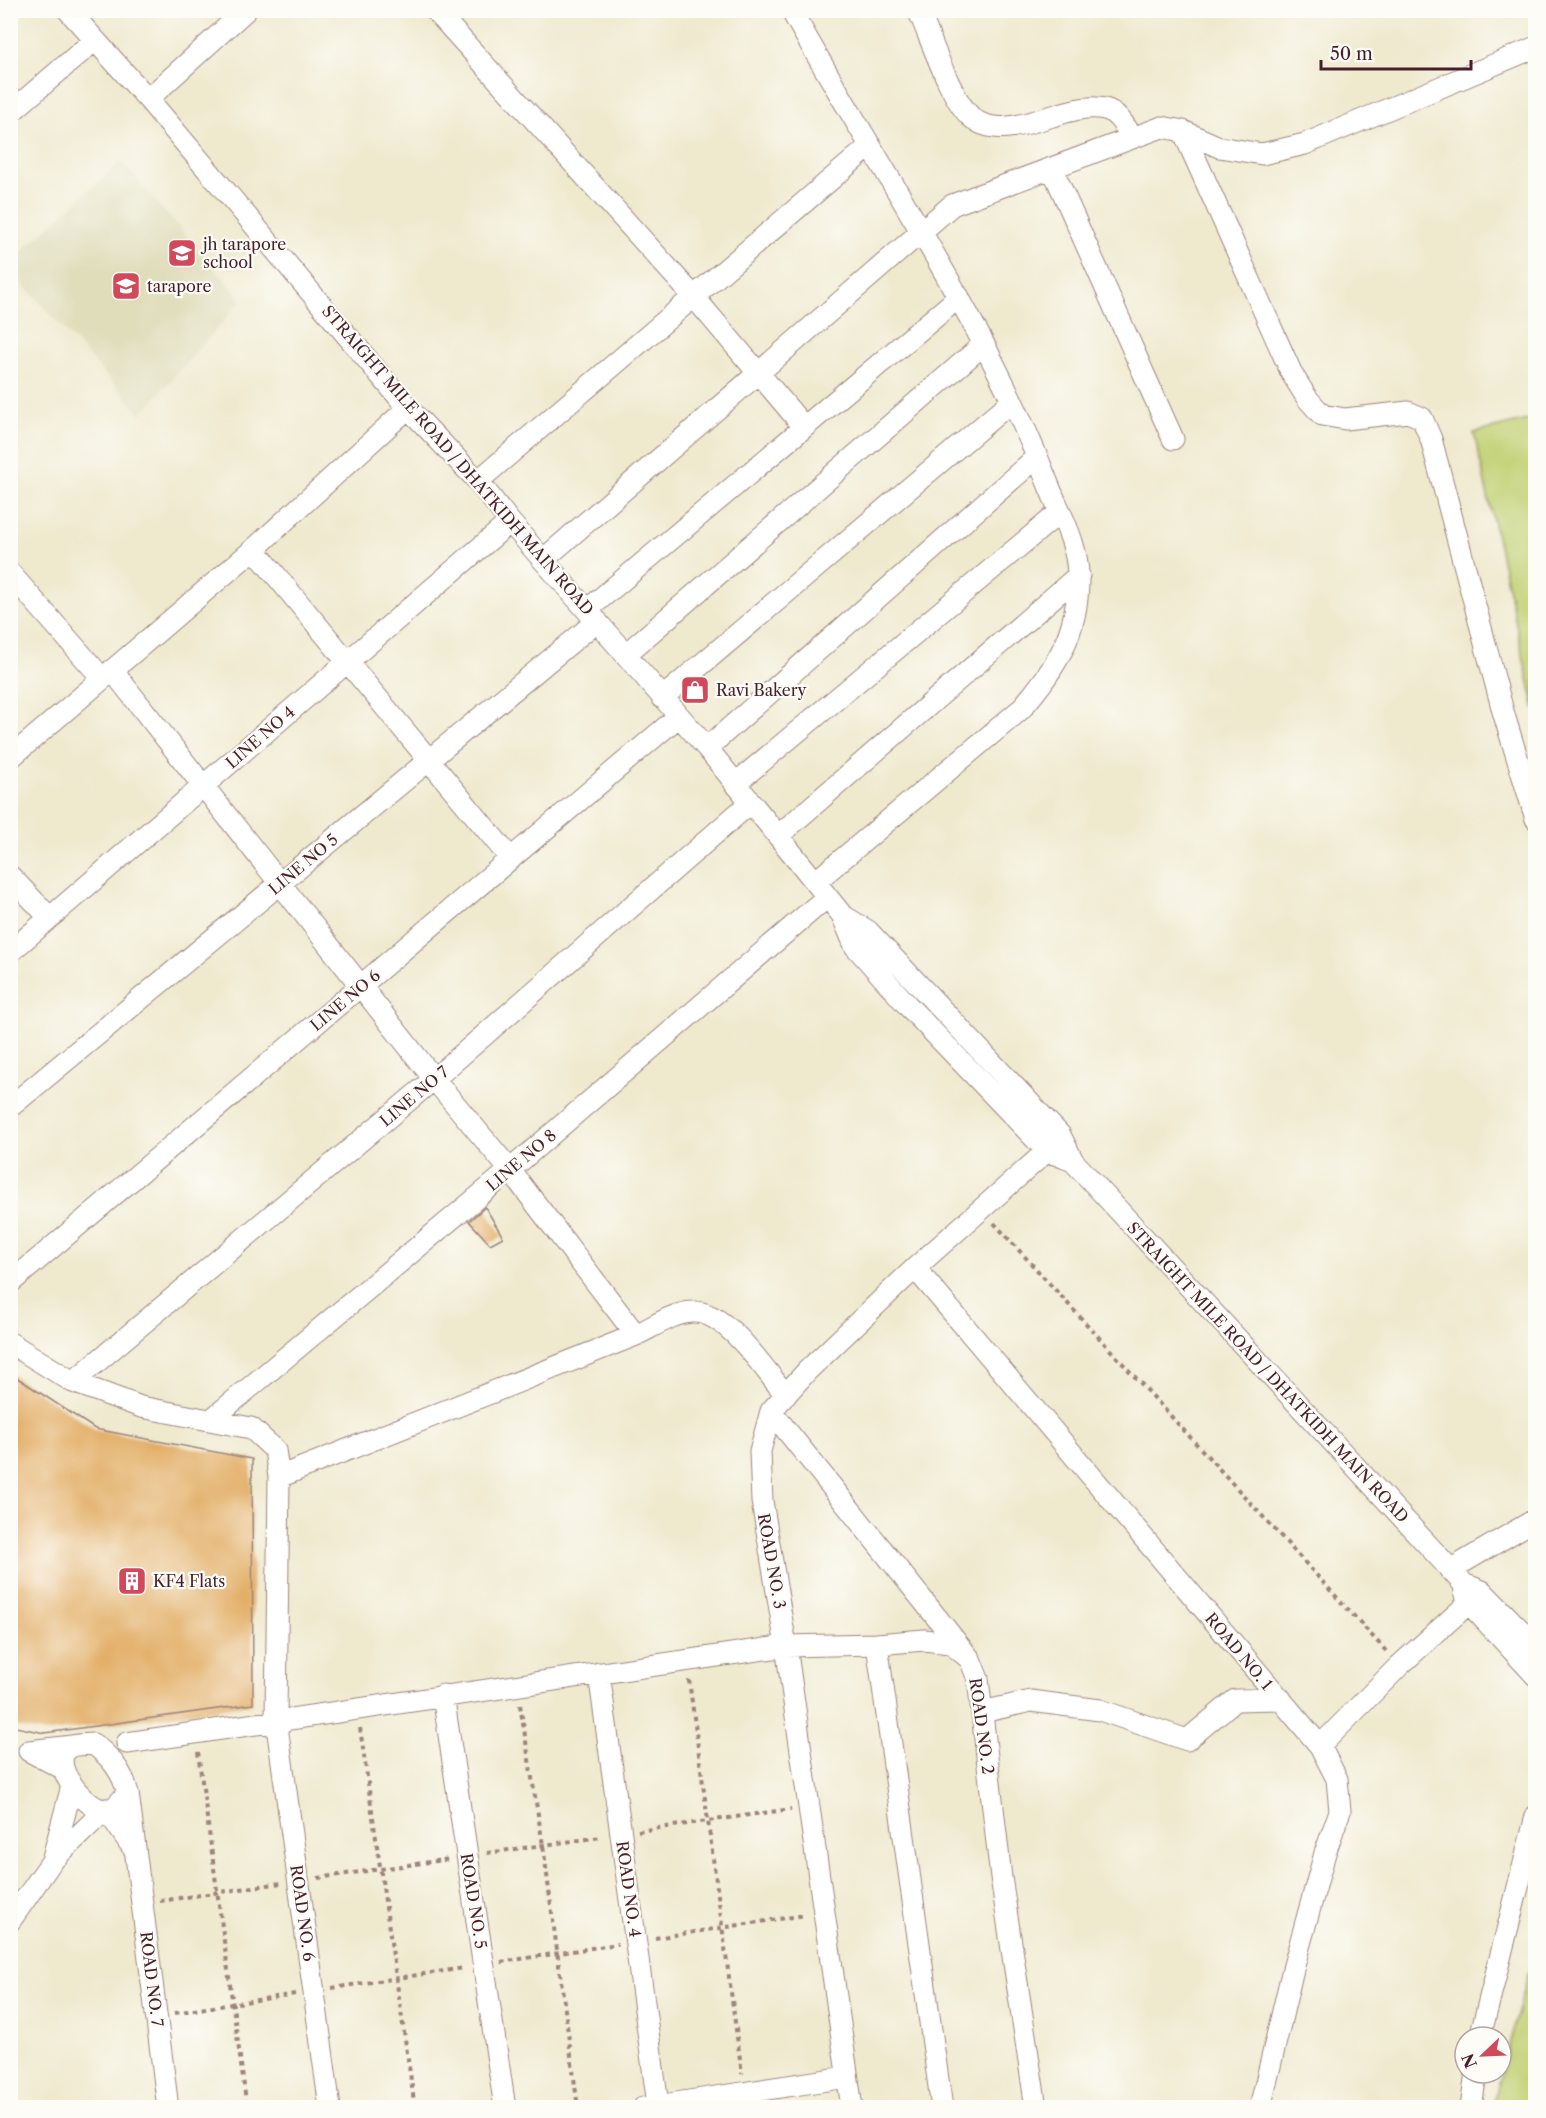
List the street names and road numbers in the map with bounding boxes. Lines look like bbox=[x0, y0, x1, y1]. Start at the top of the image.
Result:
street label: STRAIGHT MILE ROAD / DHATKIDH MAIN ROAD bbox=[318, 301, 598, 619]
street label: LINE NO 4 bbox=[221, 702, 299, 772]
street label: LINE NO 5 bbox=[264, 829, 342, 899]
street label: LINE NO 6 bbox=[306, 965, 384, 1035]
street label: LINE NO 7 bbox=[376, 1061, 453, 1131]
street label: LINE NO 8 bbox=[482, 1125, 560, 1195]
street label: STRAIGHT MILE ROAD / DHATKIDH MAIN ROAD bbox=[1123, 1218, 1413, 1527]
street label: ROAD NO. 3 bbox=[754, 1512, 790, 1610]
street label: ROAD NO. 1 bbox=[1201, 1608, 1277, 1694]
street label: ROAD NO. 2 bbox=[965, 1677, 999, 1775]
street label: ROAD NO. 4 bbox=[612, 1840, 646, 1938]
street label: ROAD NO. 5 bbox=[457, 1852, 491, 1950]
street label: ROAD NO. 6 bbox=[286, 1863, 320, 1963]
street label: ROAD NO. 7 bbox=[136, 1930, 168, 2028]

